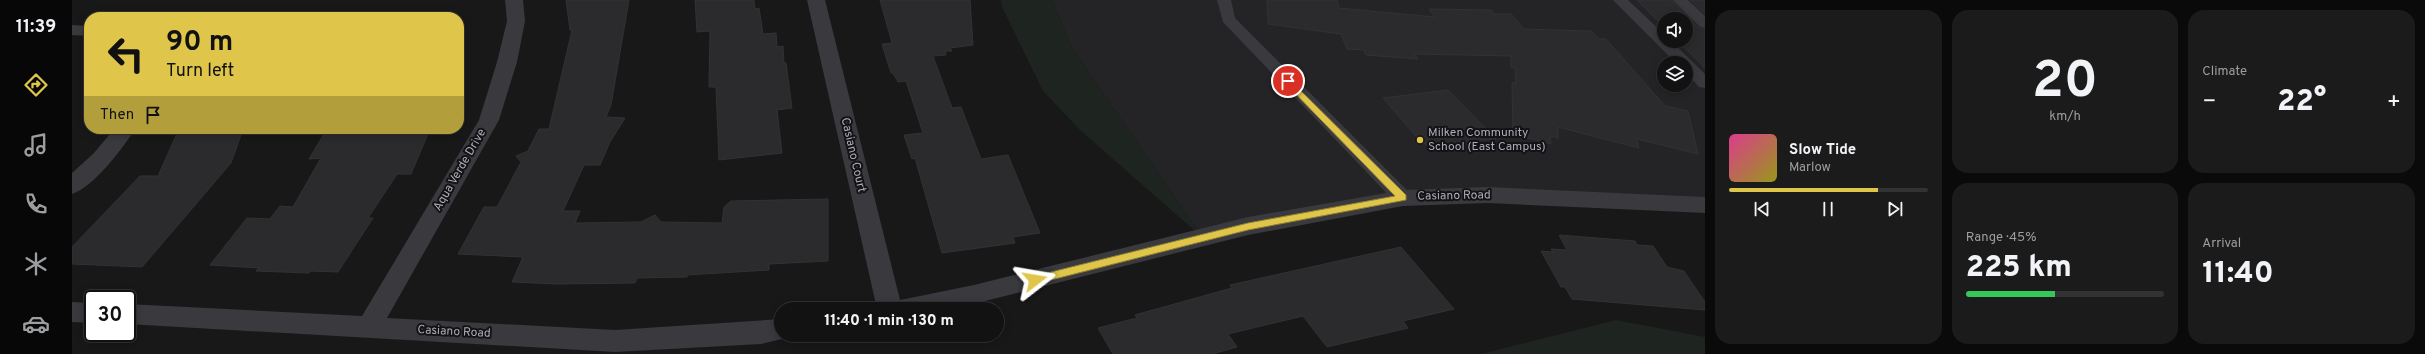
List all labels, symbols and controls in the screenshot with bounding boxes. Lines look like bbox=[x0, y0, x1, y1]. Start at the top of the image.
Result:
map controls bbox=[1657, 12, 1693, 92]
button: sound bbox=[1657, 12, 1693, 48]
text: 11:39 bbox=[16, 16, 56, 39]
text: 90 m bbox=[166, 25, 233, 61]
icon: left bbox=[100, 28, 152, 80]
text: 20 bbox=[2032, 50, 2098, 116]
button: layers bbox=[1657, 56, 1693, 92]
text: Turn left bbox=[166, 60, 234, 83]
pin bbox=[1271, 64, 1305, 98]
text: Climate bbox=[2202, 64, 2247, 80]
icon: arrive bbox=[1277, 70, 1299, 92]
icon: directions bbox=[22, 71, 50, 99]
text: 22° bbox=[2277, 84, 2326, 121]
text: − bbox=[2202, 89, 2217, 116]
text: + bbox=[2387, 89, 2401, 116]
icon: arrive bbox=[142, 104, 164, 126]
text: Then bbox=[100, 106, 134, 125]
text: km/h bbox=[2049, 109, 2081, 125]
street label: Casiano Court bbox=[837, 116, 869, 194]
place label: Milken Community School (East Campus) bbox=[1428, 125, 1546, 155]
street label: Aqua Verde Drive bbox=[430, 126, 490, 214]
icon: music bbox=[22, 131, 50, 159]
marker: Milken Community School (East Campus) bbox=[1415, 135, 1425, 145]
text: Slow Tide bbox=[1789, 141, 1856, 160]
text: Marlow bbox=[1789, 160, 1831, 176]
street label: Casiano Road bbox=[1417, 187, 1491, 205]
icon: phone bbox=[22, 190, 50, 218]
icon: previous bbox=[1751, 198, 1773, 220]
icon: pause bbox=[1817, 198, 1839, 220]
icon: next bbox=[1884, 198, 1906, 220]
text: Range · 45% bbox=[1966, 230, 2037, 246]
text: Arrival bbox=[2202, 236, 2241, 252]
icon: climate bbox=[22, 250, 50, 278]
text: 225 km bbox=[1966, 250, 2072, 287]
text: 11:40 bbox=[2202, 256, 2274, 293]
position arrow bbox=[1014, 259, 1056, 301]
speed limit sign: 30 bbox=[84, 290, 136, 342]
icon: car bbox=[22, 310, 50, 338]
text: 11:40 · 1 min · 130 m bbox=[824, 312, 954, 331]
street label: Casiano Road bbox=[417, 322, 491, 342]

